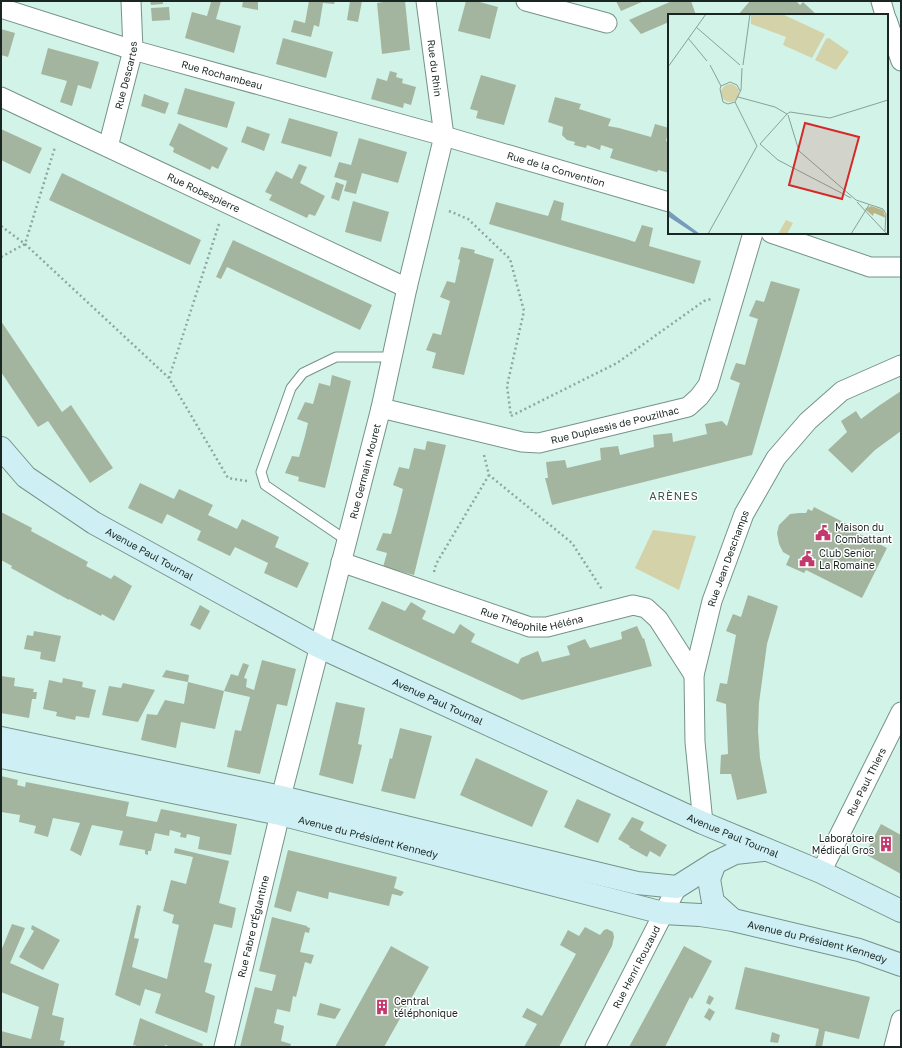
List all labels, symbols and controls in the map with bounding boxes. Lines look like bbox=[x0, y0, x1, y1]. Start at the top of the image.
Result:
inset map bbox=[668, 14, 888, 234]
street label: Rue du Rhin bbox=[426, 39, 444, 97]
street label: Rue Descartes bbox=[112, 41, 139, 110]
street label: Rue Rochambeau bbox=[180, 58, 264, 92]
street label: Rue de la Convention bbox=[506, 149, 607, 189]
street label: Rue Robespierre bbox=[165, 170, 242, 215]
street label: Rue Duplessis de Pouzilhac bbox=[549, 403, 681, 446]
street label: Rue Germain Mouret bbox=[347, 422, 383, 520]
district label: ARÈNES bbox=[649, 489, 699, 502]
street label: Rue Jean Deschamps bbox=[705, 508, 751, 608]
place label: Maison du Combattant bbox=[835, 521, 892, 545]
public building icon: Maison du Combattant bbox=[814, 524, 832, 542]
street label: Avenue Paul Tournal bbox=[104, 525, 196, 582]
place label: Club Senior La Romaine bbox=[819, 547, 875, 571]
public building icon: Club Senior La Romaine bbox=[798, 550, 816, 568]
street label: Rue Théophile Héléna bbox=[479, 605, 584, 633]
street label: Avenue Paul Tournal bbox=[391, 675, 485, 727]
street label: Rue Paul Thiers bbox=[844, 745, 888, 818]
street label: Avenue Paul Tournal bbox=[685, 811, 780, 860]
street label: Avenue du Président Kennedy bbox=[297, 813, 440, 861]
place label: Laboratoire Médical Gros bbox=[812, 832, 874, 856]
building icon: Laboratoire Médical Gros bbox=[877, 835, 895, 853]
street label: Rue Fabre d'Églantine bbox=[235, 874, 271, 979]
street label: Avenue du Président Kennedy bbox=[747, 918, 889, 966]
street label: Rue Henri Rouzaud bbox=[610, 923, 662, 1010]
place label: Central téléphonique bbox=[394, 995, 458, 1019]
building icon: Central téléphonique bbox=[373, 998, 391, 1016]

